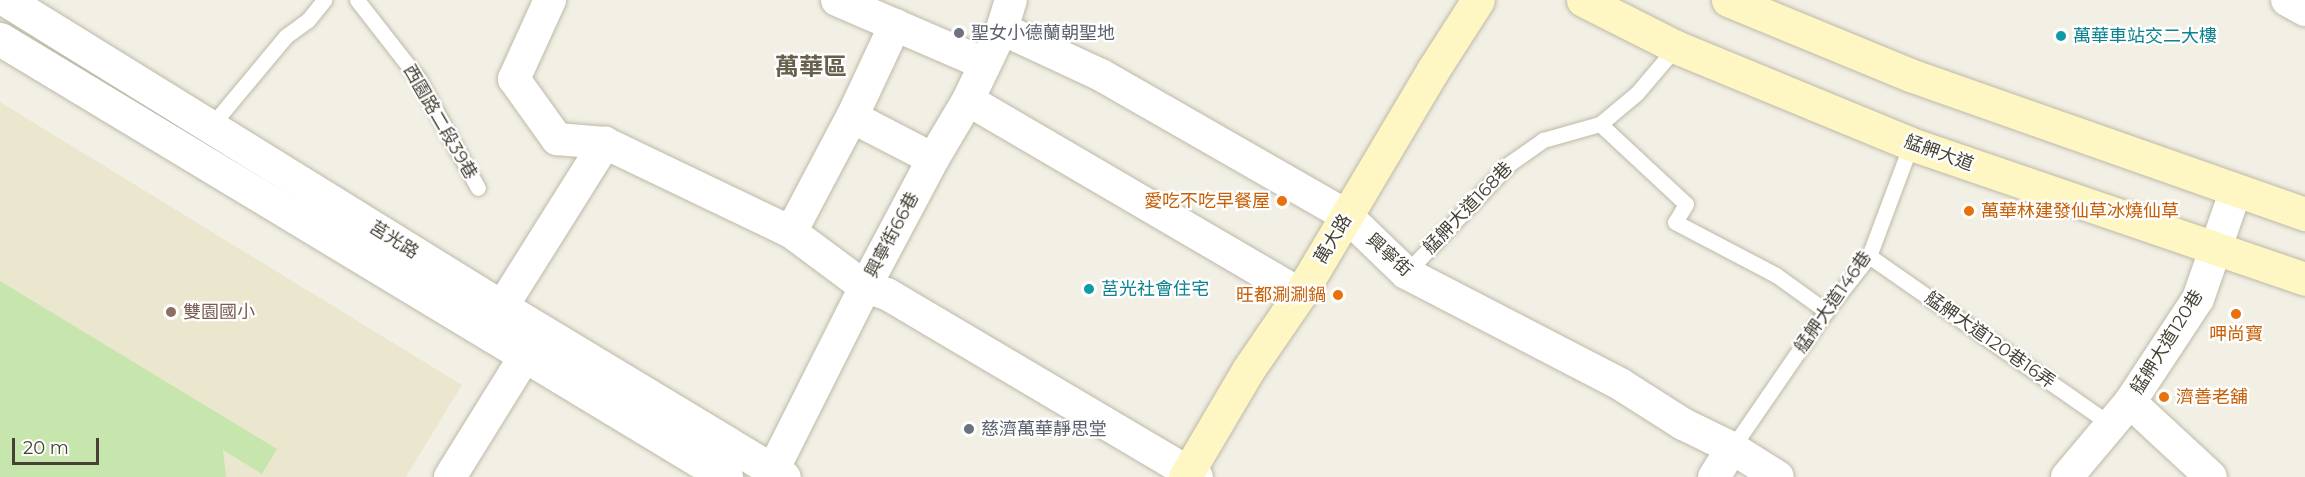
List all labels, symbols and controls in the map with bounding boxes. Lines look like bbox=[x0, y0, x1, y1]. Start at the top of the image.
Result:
place label: 聖女小德蘭朝聖地 bbox=[971, 22, 1115, 44]
place label: 萬華車站交二大樓 bbox=[2073, 25, 2217, 47]
marker: 聖女小德蘭朝聖地 bbox=[952, 26, 966, 40]
marker: 萬華車站交二大樓 bbox=[2054, 29, 2068, 43]
district label: 萬華區 bbox=[775, 53, 847, 81]
street label: 西園路二段39巷 bbox=[398, 61, 482, 183]
street label: 艋舺大道 bbox=[1901, 131, 1977, 175]
street label: 艋舺大道168巷 bbox=[1419, 158, 1517, 258]
street label: 興寧街66巷 bbox=[860, 188, 924, 282]
place label: 愛吃不吃早餐屋 bbox=[1144, 190, 1270, 212]
marker: 愛吃不吃早餐屋 bbox=[1275, 194, 1289, 208]
place label: 萬華林建發仙草冰燒仙草 bbox=[1981, 200, 2179, 222]
marker: 萬華林建發仙草冰燒仙草 bbox=[1962, 204, 1976, 218]
street label: 萬大路 bbox=[1310, 210, 1356, 268]
street label: 莒光路 bbox=[365, 217, 423, 263]
street label: 興寧街 bbox=[1362, 229, 1416, 281]
street label: 艋舺大道146巷 bbox=[1790, 247, 1876, 357]
place label: 莒光社會住宅 bbox=[1101, 278, 1209, 300]
marker: 莒光社會住宅 bbox=[1082, 282, 1096, 296]
place label: 旺都涮涮鍋 bbox=[1236, 284, 1326, 306]
street label: 艋舺大道120巷 bbox=[2126, 286, 2208, 398]
street label: 艋舺大道120巷16弄 bbox=[1921, 287, 2059, 393]
marker: 旺都涮涮鍋 bbox=[1331, 288, 1345, 302]
place label: 雙園國小 bbox=[183, 301, 255, 323]
marker: 雙園國小 bbox=[164, 305, 178, 319]
marker: 呷尚寶 bbox=[2229, 307, 2243, 321]
place label: 呷尚寶 bbox=[2209, 323, 2263, 345]
place label: 濟善老舖 bbox=[2176, 386, 2248, 408]
marker: 濟善老舖 bbox=[2157, 390, 2171, 404]
place label: 慈濟萬華靜思堂 bbox=[981, 418, 1107, 440]
marker: 慈濟萬華靜思堂 bbox=[962, 422, 976, 436]
scale bar bbox=[15, 426, 102, 464]
text: 20 m bbox=[23, 437, 69, 459]

